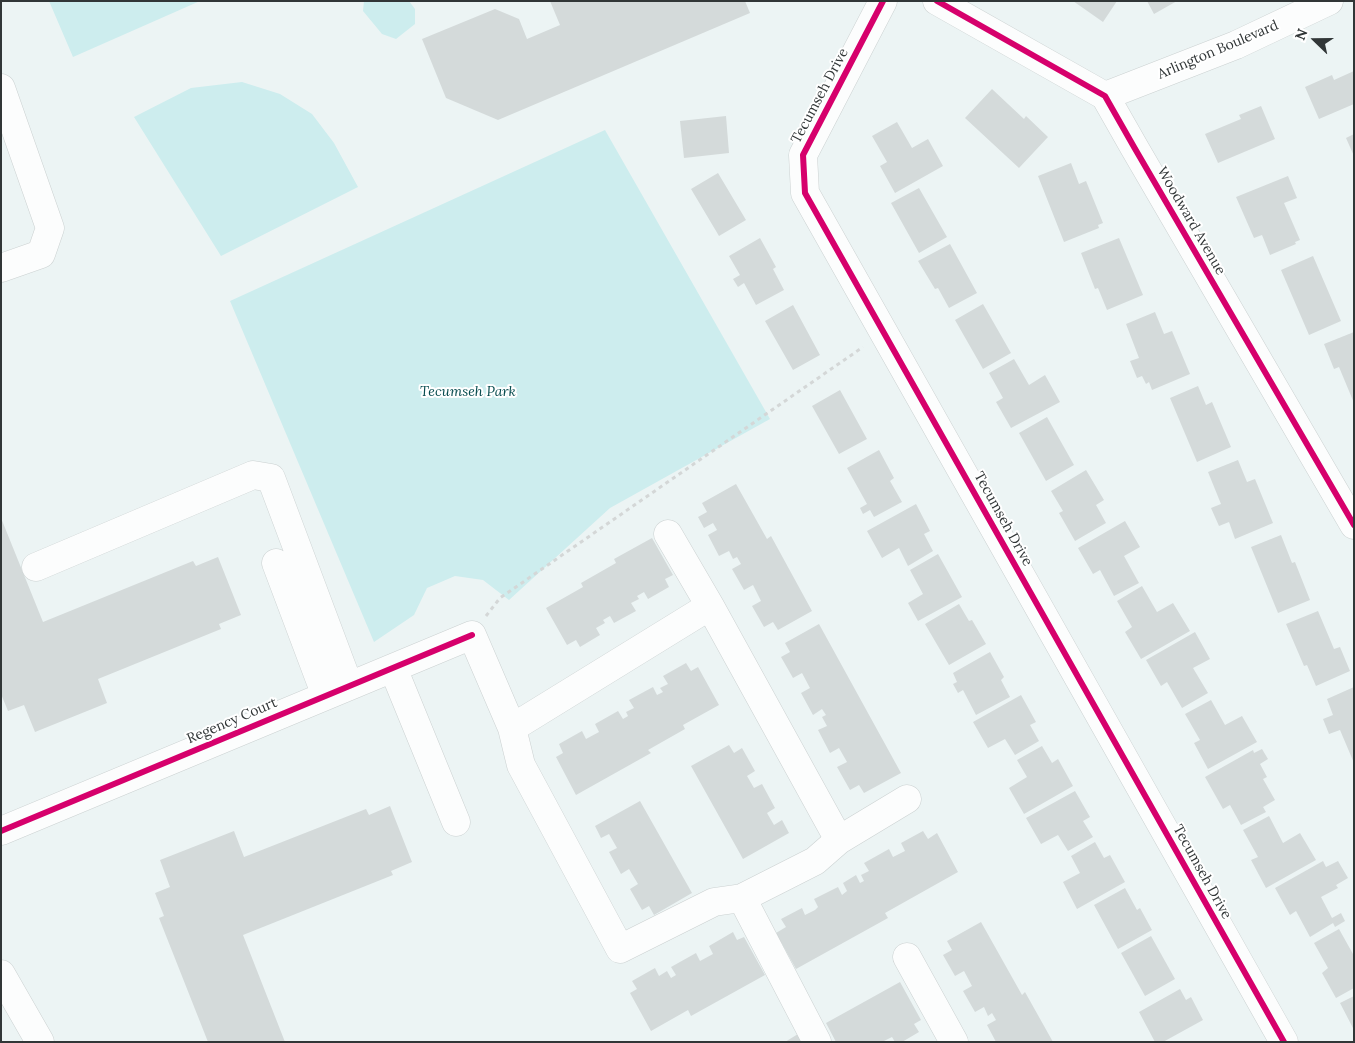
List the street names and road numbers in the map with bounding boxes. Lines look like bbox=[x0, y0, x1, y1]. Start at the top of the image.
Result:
street label: Arlington Boulevard bbox=[1155, 17, 1281, 83]
street label: Tecumseh Drive bbox=[788, 46, 852, 146]
street label: Woodward Avenue bbox=[1153, 164, 1229, 278]
street label: Tecumseh Drive bbox=[970, 469, 1036, 569]
street label: Regency Court bbox=[184, 694, 280, 748]
street label: Tecumseh Drive bbox=[1169, 822, 1235, 922]

